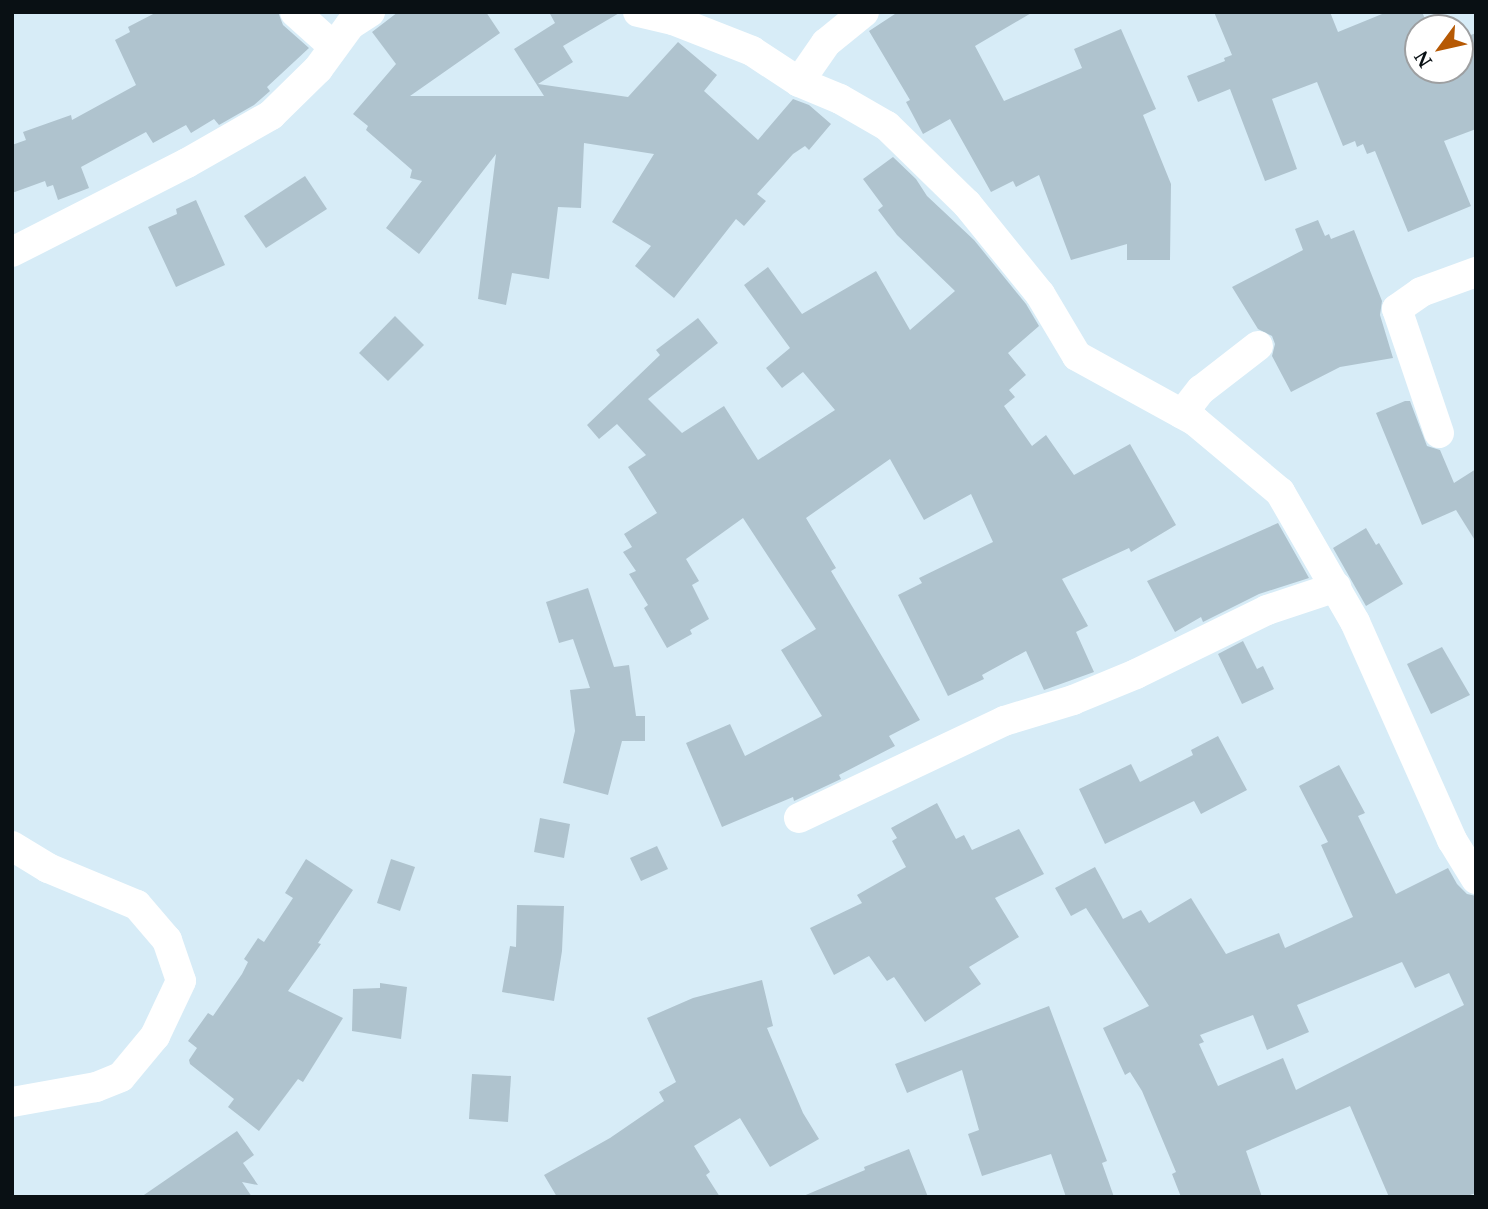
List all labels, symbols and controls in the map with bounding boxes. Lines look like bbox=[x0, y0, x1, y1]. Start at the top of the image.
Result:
north arrow bbox=[1404, 14, 1474, 84]
text: N bbox=[1408, 46, 1438, 73]

